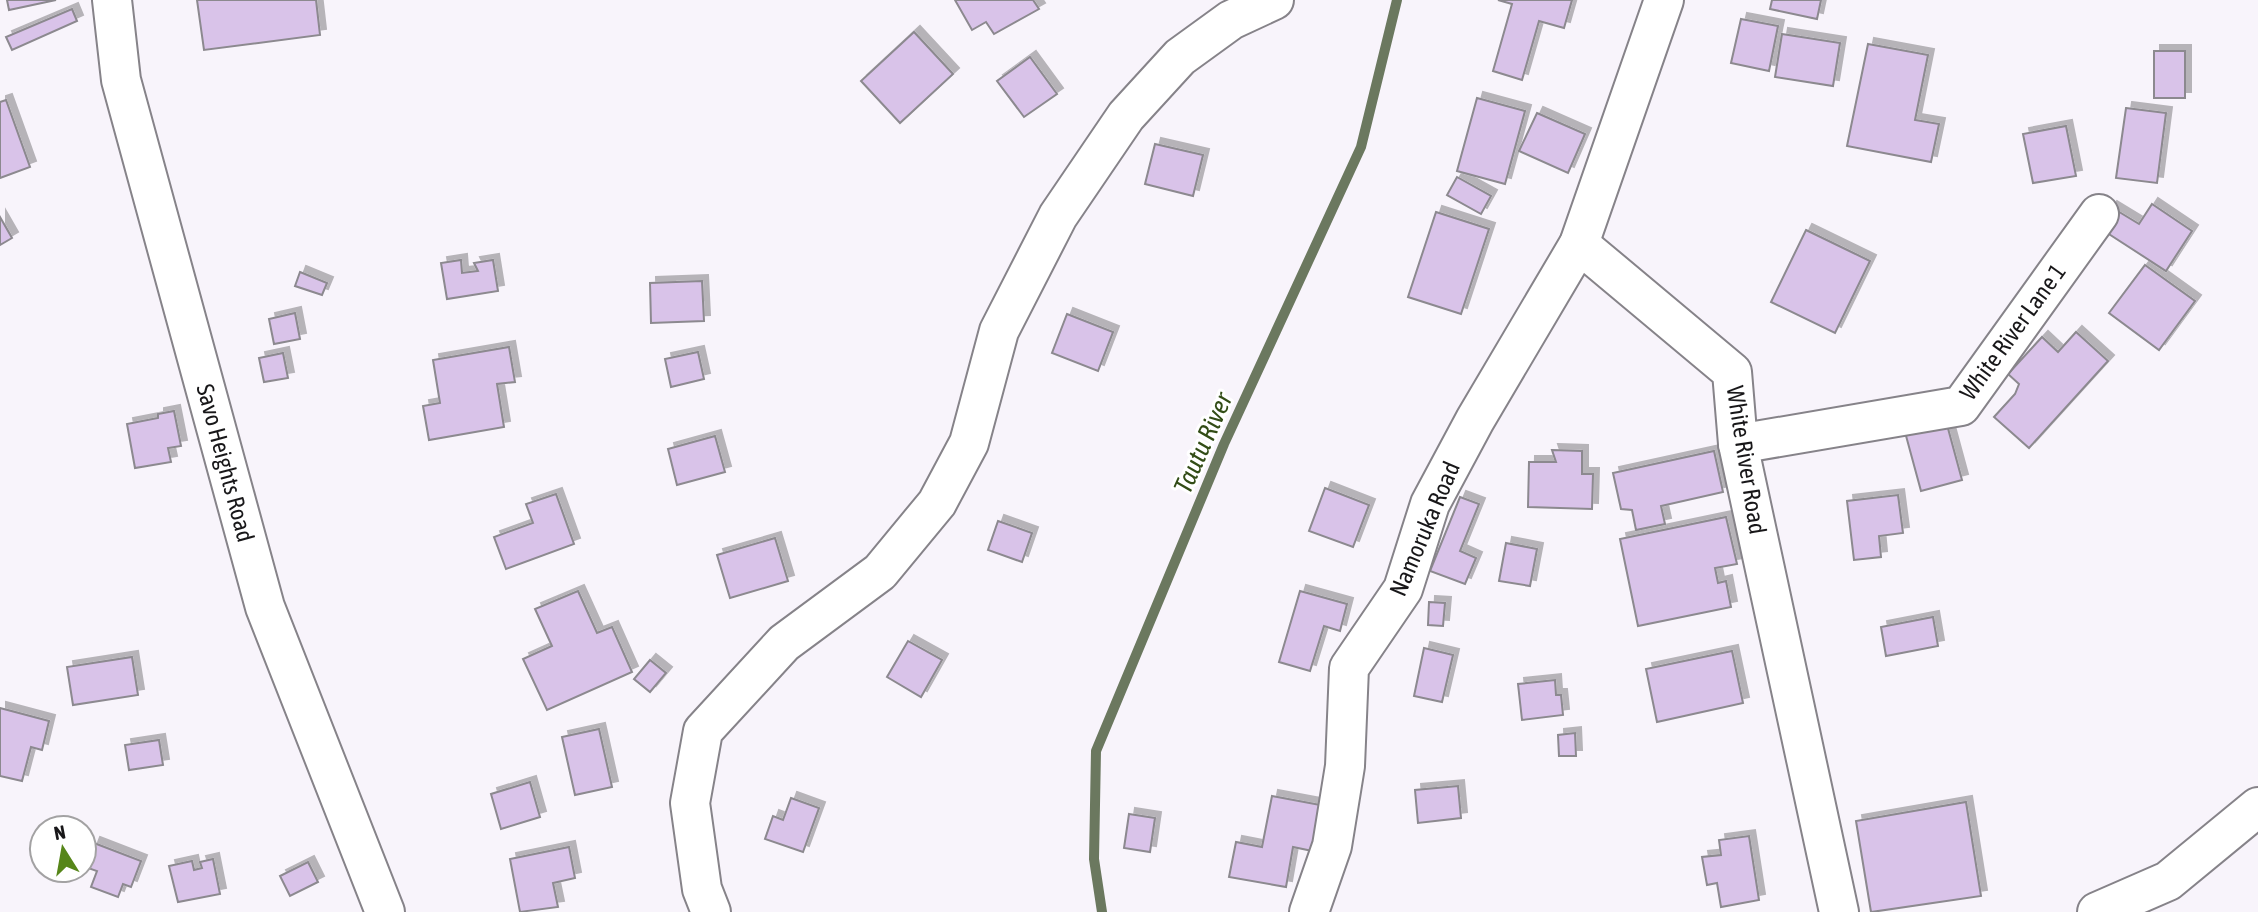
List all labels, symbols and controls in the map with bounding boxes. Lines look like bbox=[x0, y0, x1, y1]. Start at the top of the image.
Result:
street label: White River Lane 1 bbox=[1954, 258, 2071, 405]
street label: Savo Heights Road bbox=[191, 381, 260, 545]
street label: White River Road bbox=[1721, 384, 1772, 536]
water label: Tautu River bbox=[1168, 387, 1239, 498]
street label: Namoruka Road bbox=[1384, 458, 1465, 600]
north arrow bbox=[28, 814, 98, 884]
text: N bbox=[52, 820, 67, 844]

